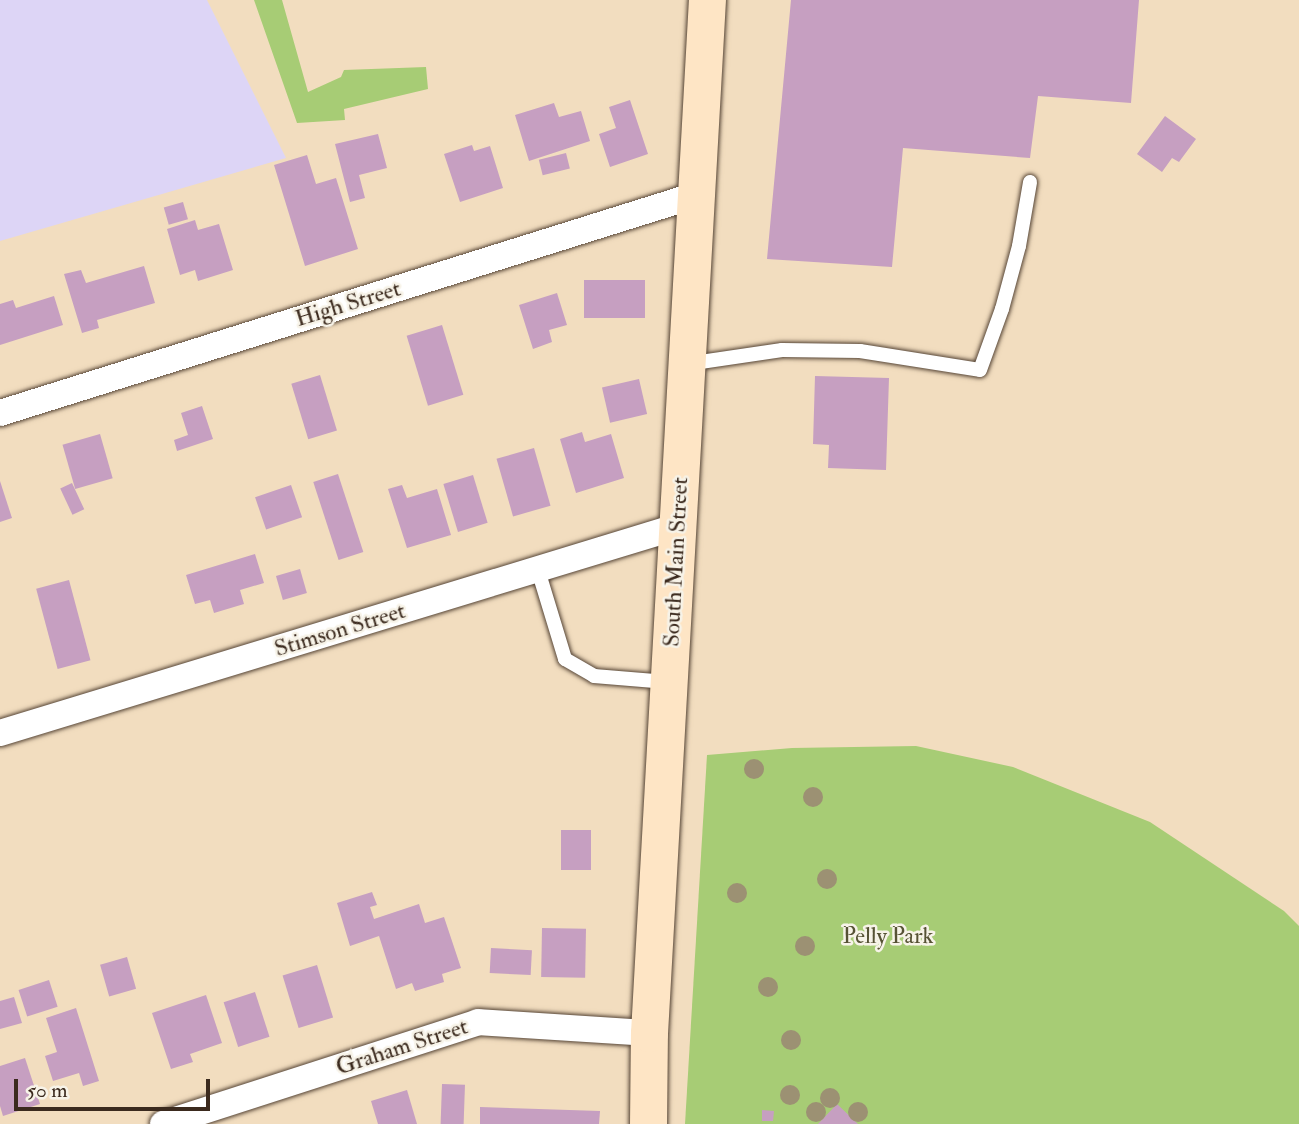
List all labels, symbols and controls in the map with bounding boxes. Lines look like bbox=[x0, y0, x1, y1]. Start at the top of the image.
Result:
street label: High Street bbox=[292, 275, 404, 333]
street label: South Main Street bbox=[658, 476, 694, 648]
street label: Stimson Street bbox=[271, 597, 409, 663]
park label: Pelly Park bbox=[843, 922, 933, 950]
street label: Graham Street bbox=[333, 1013, 471, 1081]
scale bar bbox=[18, 1064, 214, 1108]
text: 50 m bbox=[27, 1077, 68, 1104]

